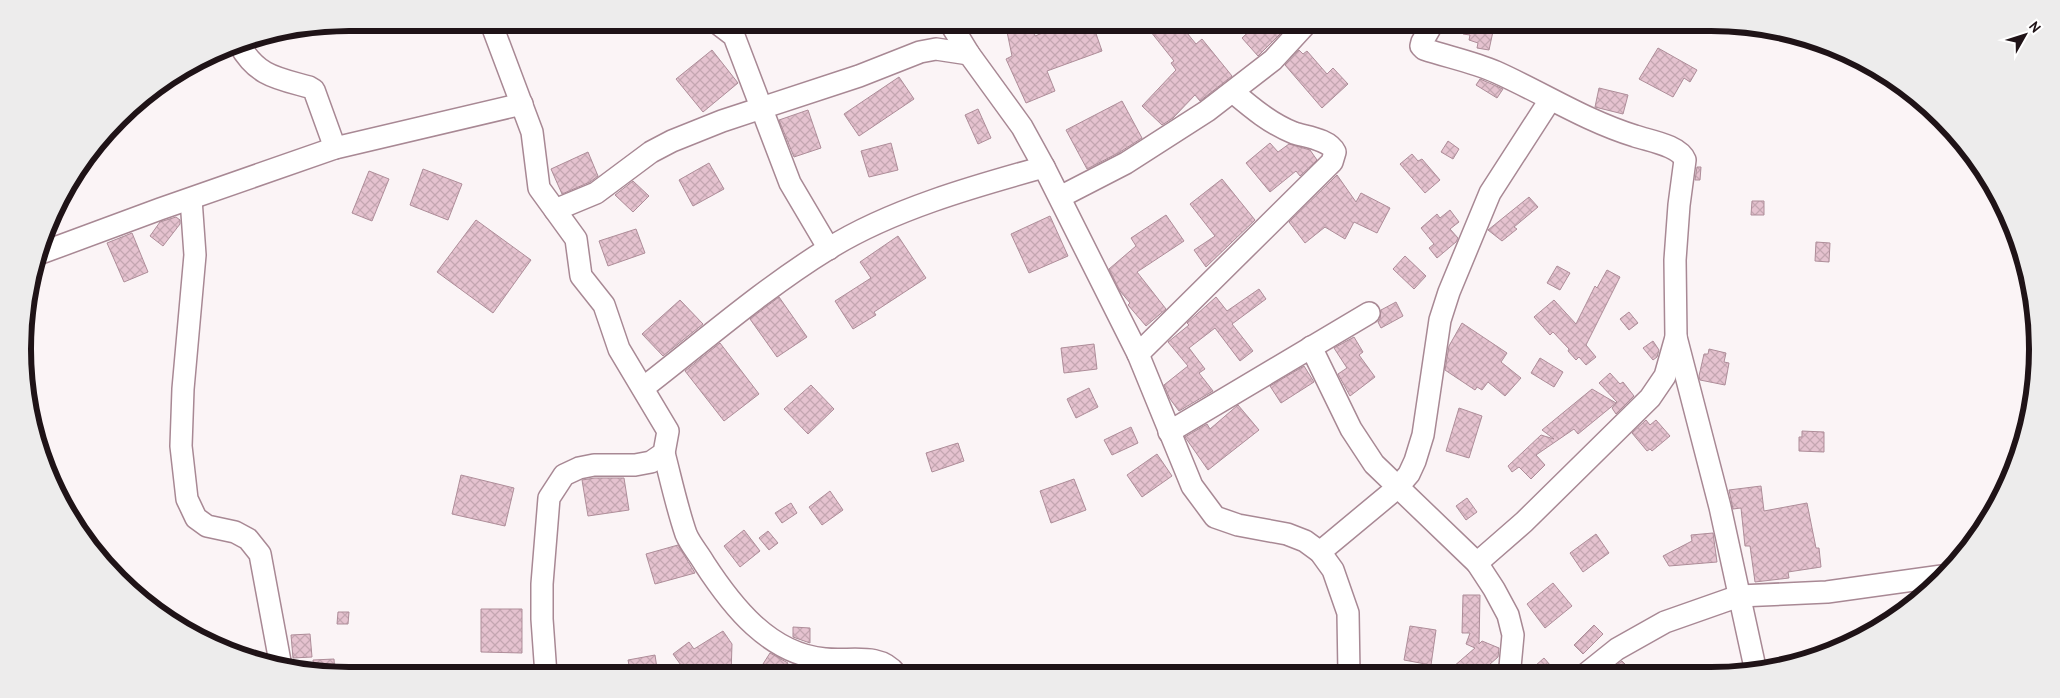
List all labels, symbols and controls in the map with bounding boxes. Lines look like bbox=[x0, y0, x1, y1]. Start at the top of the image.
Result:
north arrow bbox=[2000, 10, 2050, 60]
text: N bbox=[2025, 18, 2045, 36]

